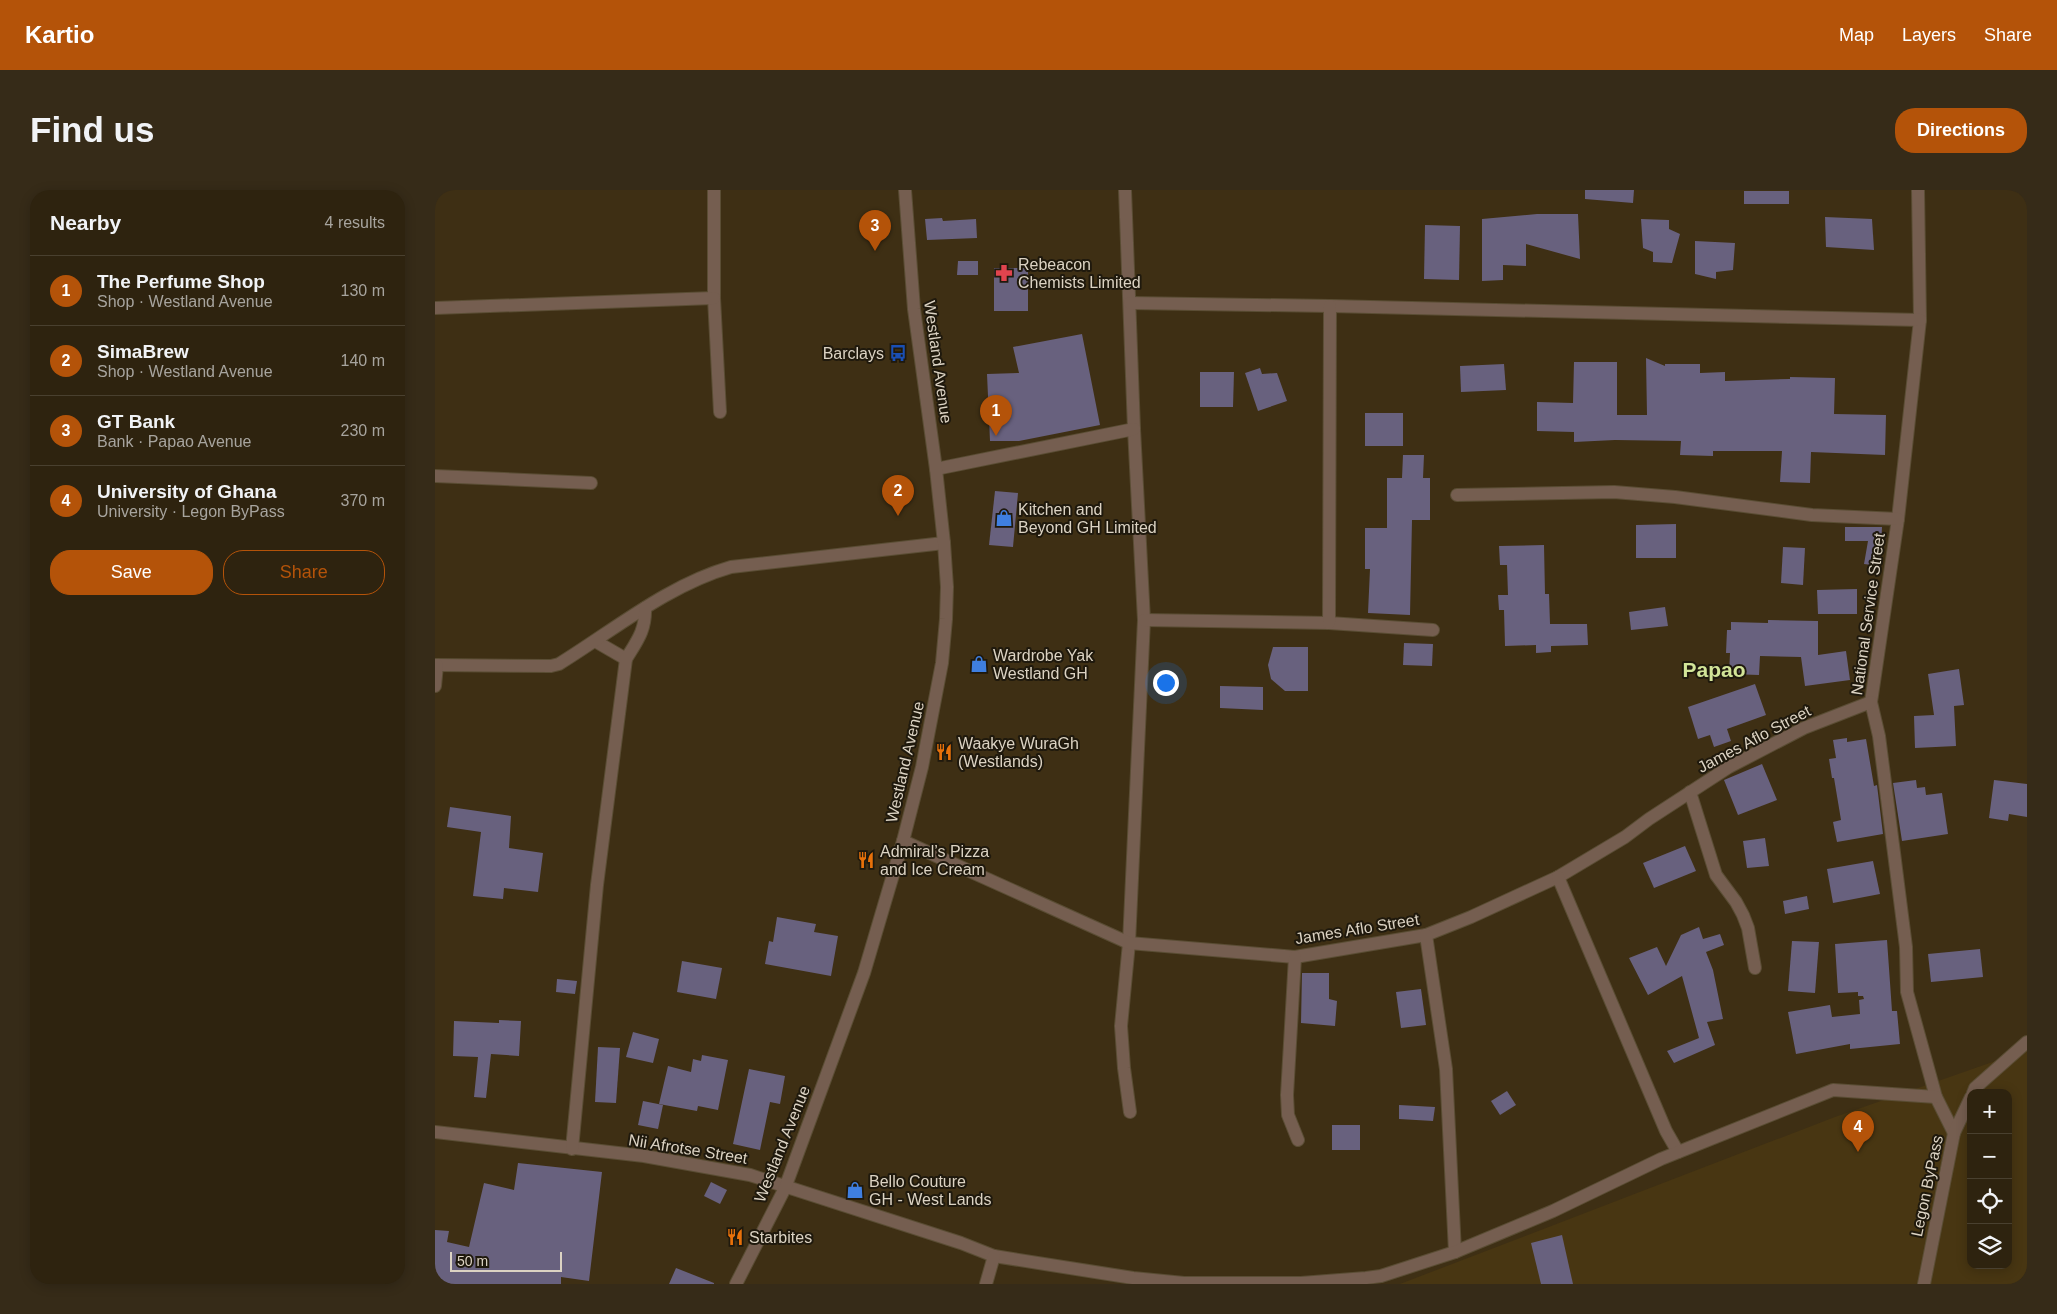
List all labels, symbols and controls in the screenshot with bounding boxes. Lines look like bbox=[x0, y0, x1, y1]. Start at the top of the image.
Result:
text: Kartio bbox=[25, 21, 94, 48]
text: Map bbox=[1839, 25, 1874, 45]
text: Layers bbox=[1902, 25, 1956, 45]
text: Share bbox=[1984, 25, 2032, 45]
button: Directions bbox=[1895, 108, 2027, 153]
text: Find us bbox=[30, 110, 154, 149]
pin: 3 bbox=[859, 210, 891, 251]
text: Nearby bbox=[50, 211, 121, 234]
text: 4 results bbox=[325, 214, 385, 231]
place label: Rebeacon Chemists Limited bbox=[1018, 256, 1141, 291]
pharmacy icon: Rebeacon Chemists Limited bbox=[994, 263, 1014, 283]
text: The Perfume Shop bbox=[97, 271, 265, 292]
text: 1 bbox=[62, 282, 70, 299]
text: 130 m bbox=[341, 282, 385, 299]
text: Shop · Westland Avenue bbox=[97, 293, 273, 310]
street label: Westland Avenue bbox=[921, 299, 955, 425]
text: SimaBrew bbox=[97, 341, 189, 362]
bus stop icon: Barclays bbox=[888, 343, 908, 363]
place label: Barclays bbox=[823, 345, 884, 362]
text: 2 bbox=[62, 352, 70, 369]
text: 140 m bbox=[341, 352, 385, 369]
text: Shop · Westland Avenue bbox=[97, 363, 273, 380]
pin: 1 bbox=[980, 395, 1012, 436]
text: GT Bank bbox=[97, 411, 175, 432]
text: 3 bbox=[62, 422, 70, 439]
text: 230 m bbox=[341, 422, 385, 439]
text: Bank · Papao Avenue bbox=[97, 433, 252, 450]
pin: 2 bbox=[882, 475, 914, 516]
text: University of Ghana bbox=[97, 481, 277, 502]
text: 4 bbox=[62, 492, 70, 509]
text: 370 m bbox=[341, 492, 385, 509]
place label: Kitchen and Beyond GH Limited bbox=[1018, 501, 1157, 536]
text: University · Legon ByPass bbox=[97, 503, 285, 520]
shop icon: Kitchen and Beyond GH Limited bbox=[994, 508, 1014, 528]
street label: National Service Street bbox=[1848, 531, 1888, 696]
button: Save bbox=[50, 550, 213, 595]
button: Share bbox=[223, 550, 385, 595]
place label: Wardrobe Yak Westland GH bbox=[993, 647, 1094, 682]
shop icon: Wardrobe Yak Westland GH bbox=[969, 654, 989, 674]
district label: Papao bbox=[1682, 658, 1746, 681]
your location bbox=[1153, 670, 1179, 696]
street label: Westland Avenue bbox=[883, 700, 927, 824]
street label: James Aflo Street bbox=[1695, 702, 1814, 776]
place label: Waakye WuraGh (Westlands) bbox=[958, 735, 1079, 770]
restaurant icon: Waakye WuraGh (Westlands) bbox=[934, 742, 954, 762]
place label: Admiral’s Pizza and Ice Cream bbox=[880, 843, 989, 878]
restaurant icon: Admiral’s Pizza and Ice Cream bbox=[856, 850, 876, 870]
street label: James Aflo Street bbox=[1294, 911, 1421, 947]
street label: Westland Avenue bbox=[751, 1083, 813, 1205]
map controls bbox=[1967, 1089, 2012, 1269]
button: + bbox=[1967, 1089, 2012, 1134]
pin: 4 bbox=[1842, 1111, 1874, 1152]
street label: Nii Afrotse Street bbox=[627, 1131, 749, 1167]
street label: Legon ByPass bbox=[1908, 1134, 1946, 1238]
button: − bbox=[1967, 1134, 2012, 1179]
place label: Bello Couture GH - West Lands bbox=[869, 1173, 991, 1208]
button: locate bbox=[1967, 1179, 2012, 1224]
shop icon: Bello Couture GH - West Lands bbox=[845, 1180, 865, 1200]
button: layers bbox=[1967, 1224, 2012, 1269]
restaurant icon: Starbites bbox=[725, 1227, 745, 1247]
place label: Starbites bbox=[749, 1229, 812, 1246]
scale bar bbox=[450, 1249, 563, 1272]
text: 50 m bbox=[457, 1253, 488, 1269]

